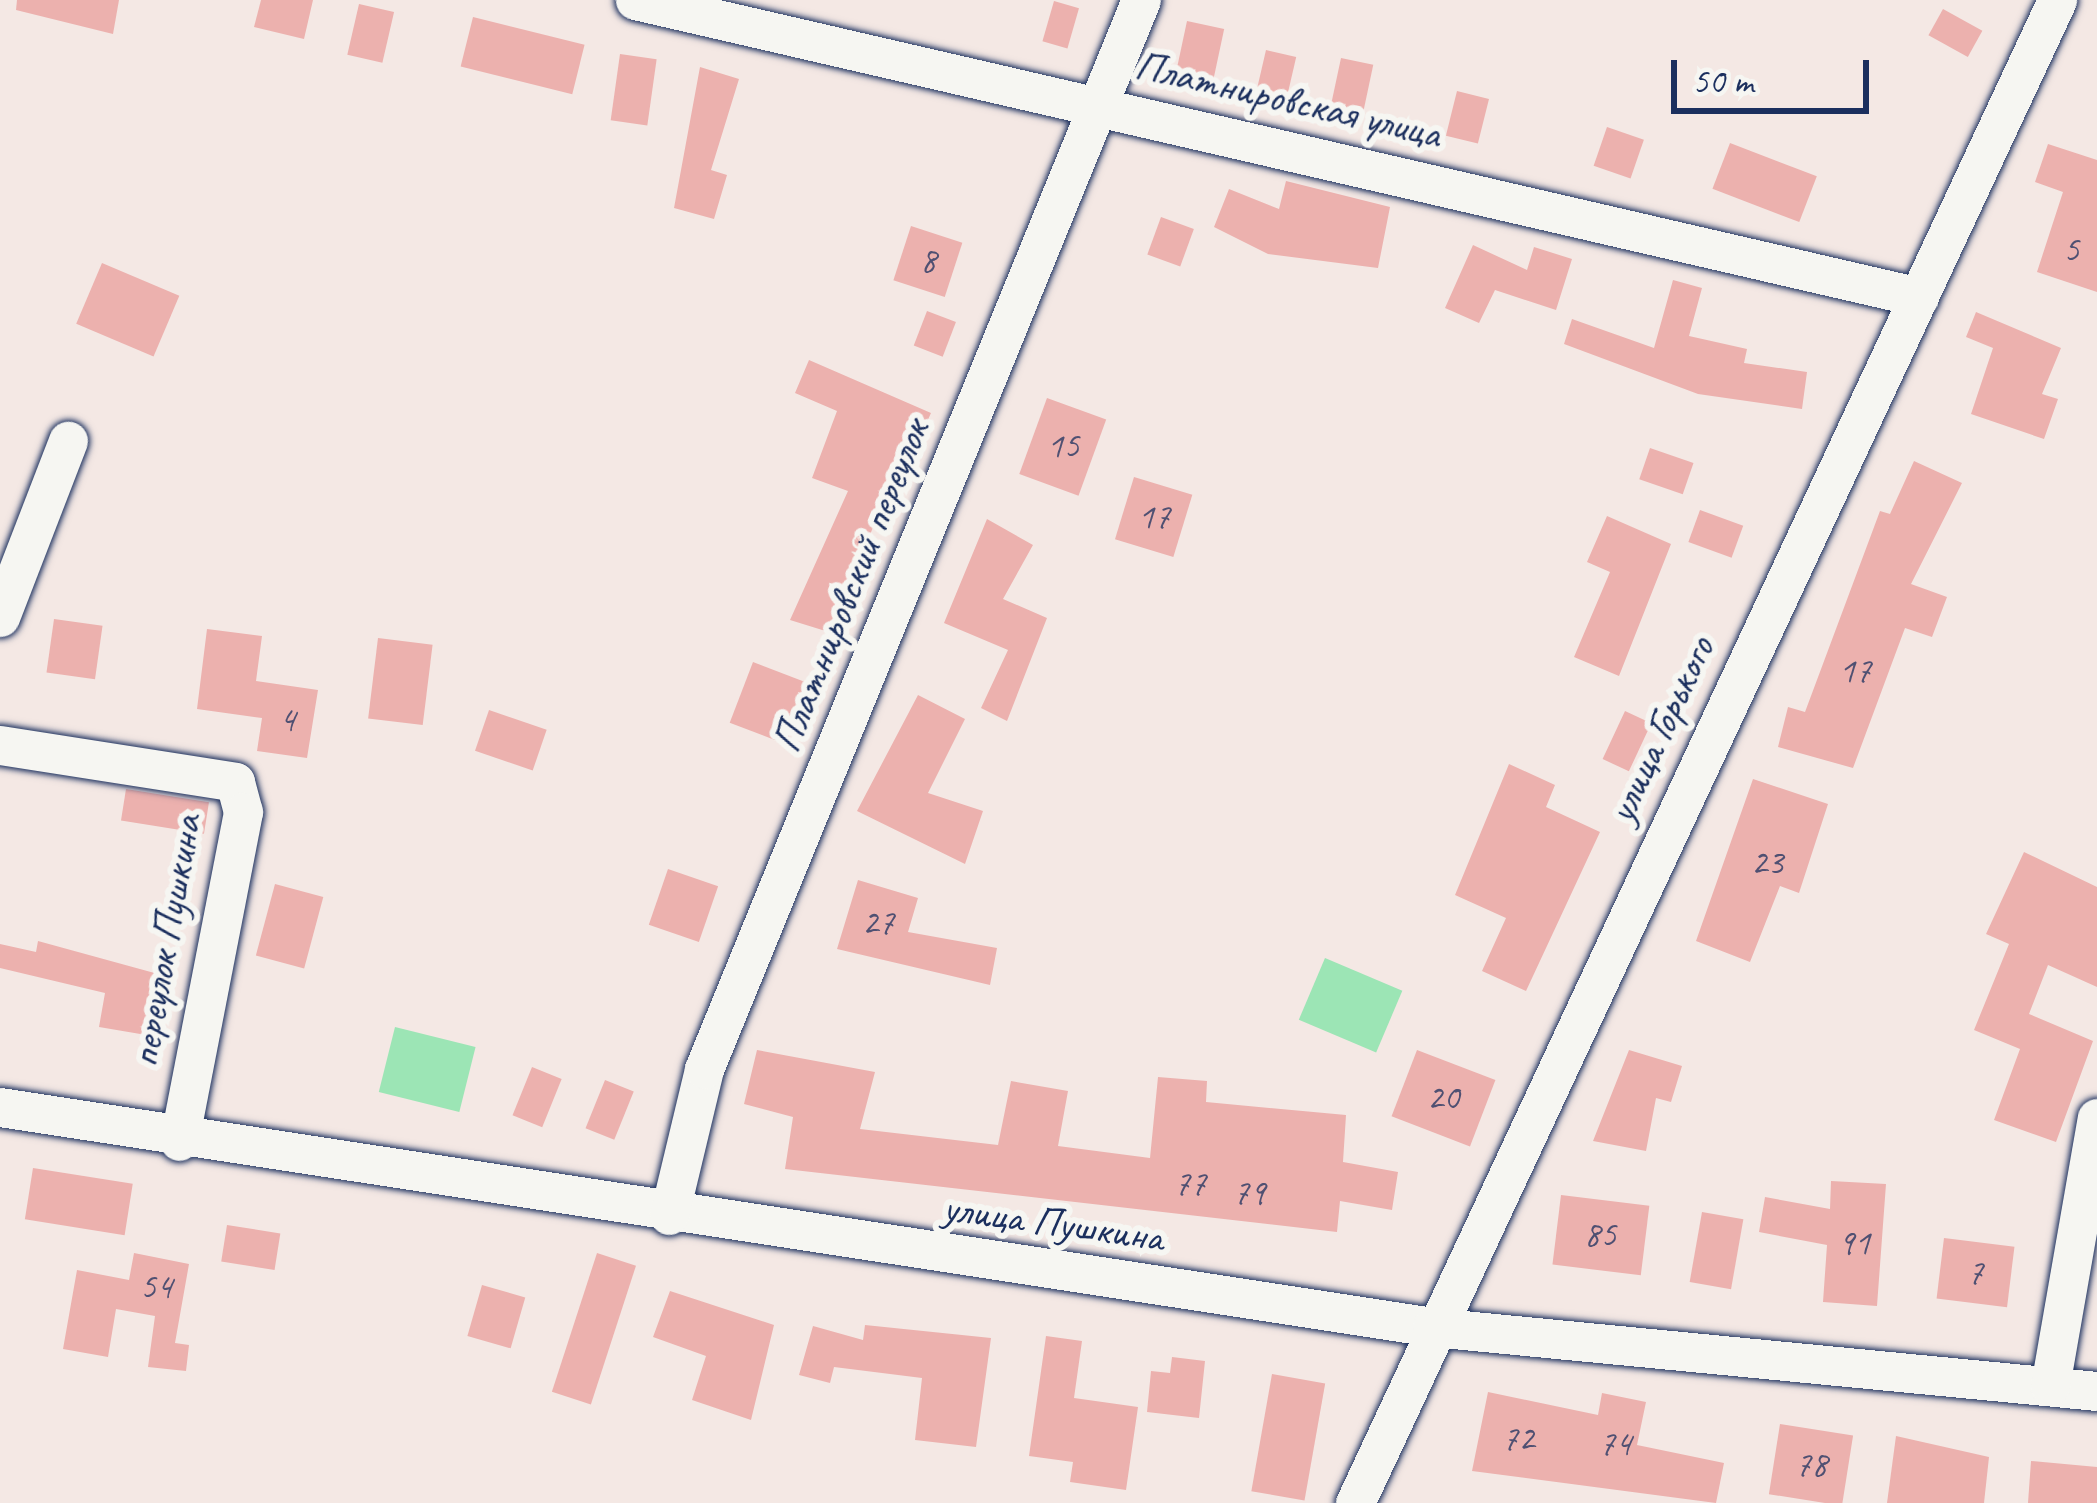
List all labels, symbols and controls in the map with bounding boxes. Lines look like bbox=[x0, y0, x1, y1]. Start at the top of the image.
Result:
scale bar bbox=[1677, 36, 1875, 110]
street label: Платнировская улица bbox=[1128, 40, 1448, 160]
text: 50 m bbox=[1692, 58, 1753, 104]
house number: 5 bbox=[2063, 228, 2079, 272]
house number: 8 bbox=[920, 239, 936, 283]
street label: Платнировский переулок bbox=[761, 412, 941, 760]
house number: 15 bbox=[1047, 424, 1079, 468]
house number: 17 bbox=[1138, 495, 1170, 539]
street label: улица Горького bbox=[1596, 630, 1726, 830]
house number: 17 bbox=[1839, 649, 1871, 693]
house number: 4 bbox=[279, 698, 295, 742]
street label: переулок Пушкина bbox=[119, 809, 213, 1073]
house number: 23 bbox=[1751, 841, 1783, 885]
house number: 27 bbox=[862, 901, 894, 945]
house number: 20 bbox=[1427, 1076, 1459, 1120]
house number: 77 bbox=[1174, 1162, 1206, 1206]
house number: 79 bbox=[1233, 1171, 1265, 1215]
street label: улица Пушкина bbox=[939, 1182, 1167, 1264]
house number: 85 bbox=[1584, 1213, 1616, 1257]
house number: 91 bbox=[1838, 1221, 1870, 1265]
house number: 7 bbox=[1967, 1251, 1983, 1295]
house number: 54 bbox=[140, 1265, 172, 1309]
house number: 72 bbox=[1502, 1417, 1534, 1461]
house number: 74 bbox=[1599, 1422, 1631, 1466]
house number: 78 bbox=[1795, 1443, 1827, 1487]

